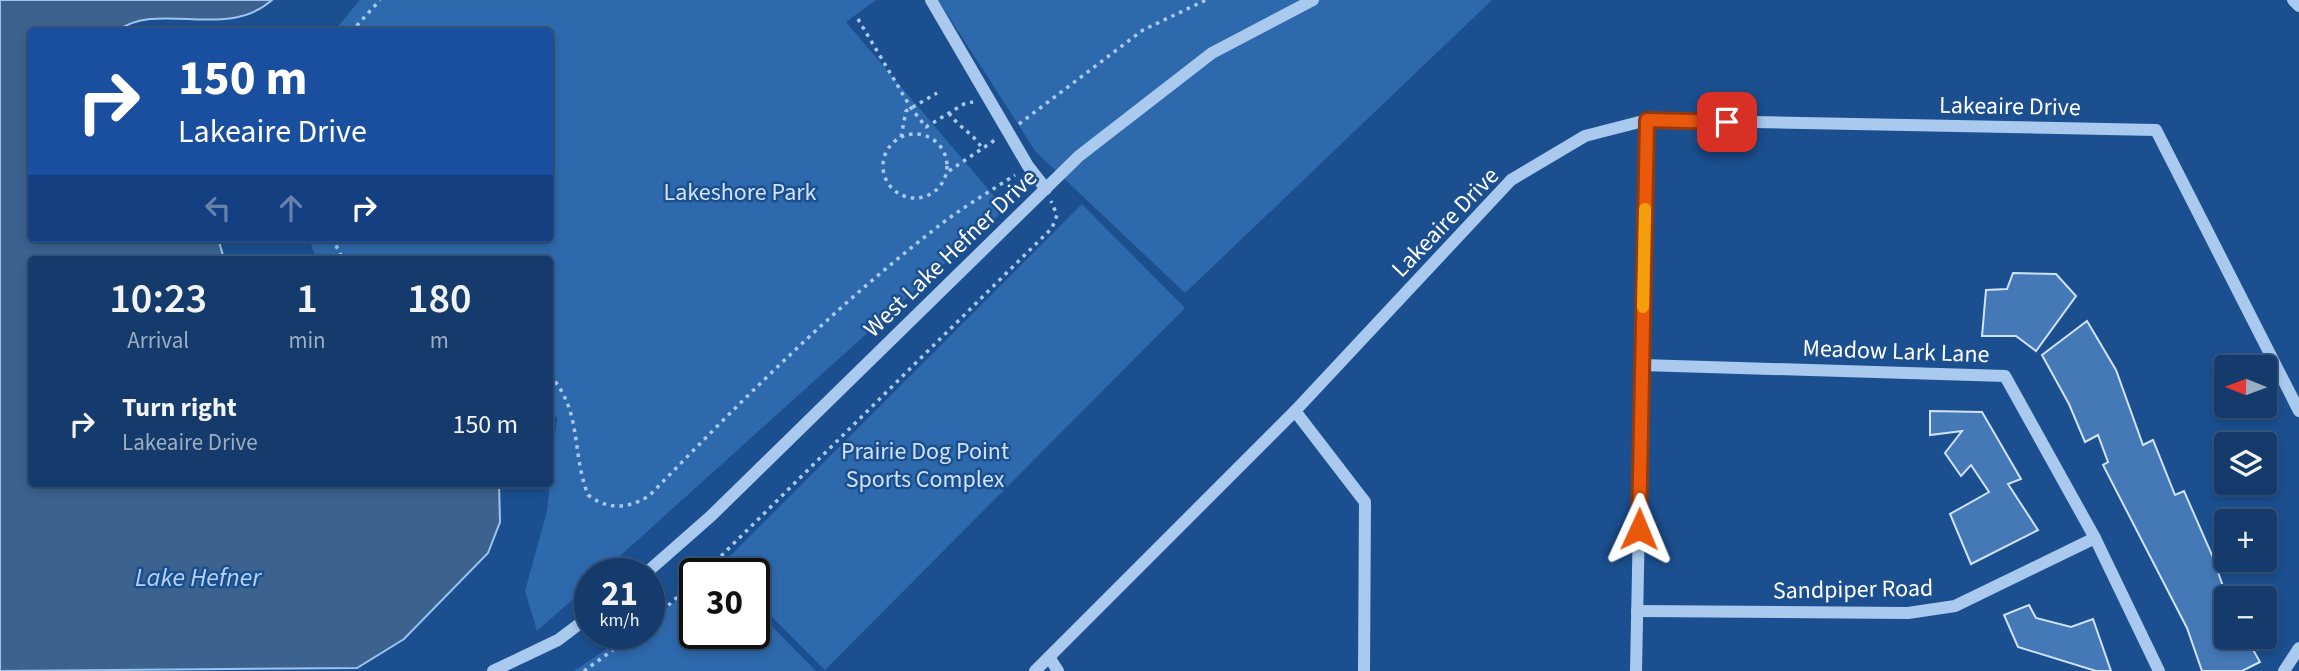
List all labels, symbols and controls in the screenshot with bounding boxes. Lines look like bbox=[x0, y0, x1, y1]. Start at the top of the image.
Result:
text: 150 m bbox=[178, 44, 307, 114]
icon: right bbox=[63, 56, 154, 147]
street label: Lakeaire Drive bbox=[1939, 88, 2081, 125]
pin bbox=[1697, 92, 1757, 152]
icon: arrive bbox=[1708, 103, 1746, 141]
text: Lakeaire Drive bbox=[178, 109, 367, 155]
street label: Lakeaire Drive bbox=[1384, 159, 1507, 285]
street label: West Lake Hefner Drive bbox=[856, 161, 1045, 346]
park label: Lakeshore Park bbox=[664, 175, 817, 210]
icon: left bbox=[199, 189, 237, 227]
icon: ahead bbox=[272, 189, 310, 227]
icon: right bbox=[345, 189, 383, 227]
text: 10:23 bbox=[109, 269, 207, 329]
text: 1 bbox=[296, 269, 318, 329]
text: 180 bbox=[407, 269, 472, 329]
text: Arrival bbox=[127, 324, 189, 357]
text: min bbox=[288, 324, 326, 357]
text: m bbox=[430, 324, 449, 357]
street label: Meadow Lark Lane bbox=[1802, 331, 1990, 372]
north arrow bbox=[2214, 355, 2277, 418]
map controls bbox=[2214, 355, 2277, 649]
text: Turn right bbox=[122, 389, 237, 426]
icon: right bbox=[63, 405, 101, 443]
text: 150 m bbox=[452, 406, 518, 443]
text: Lakeaire Drive bbox=[122, 426, 258, 459]
button: layers bbox=[2214, 432, 2277, 495]
park label: Prairie Dog Point Sports Complex bbox=[841, 434, 1009, 497]
position arrow bbox=[1602, 492, 1676, 566]
button: + bbox=[2214, 509, 2277, 572]
speed limit sign: 30 bbox=[679, 558, 770, 649]
water label: Lake Hefner bbox=[135, 559, 262, 596]
text: 21 bbox=[601, 569, 638, 619]
street label: Sandpiper Road bbox=[1772, 571, 1934, 608]
button: − bbox=[2214, 586, 2277, 649]
text: km/h bbox=[600, 608, 639, 633]

